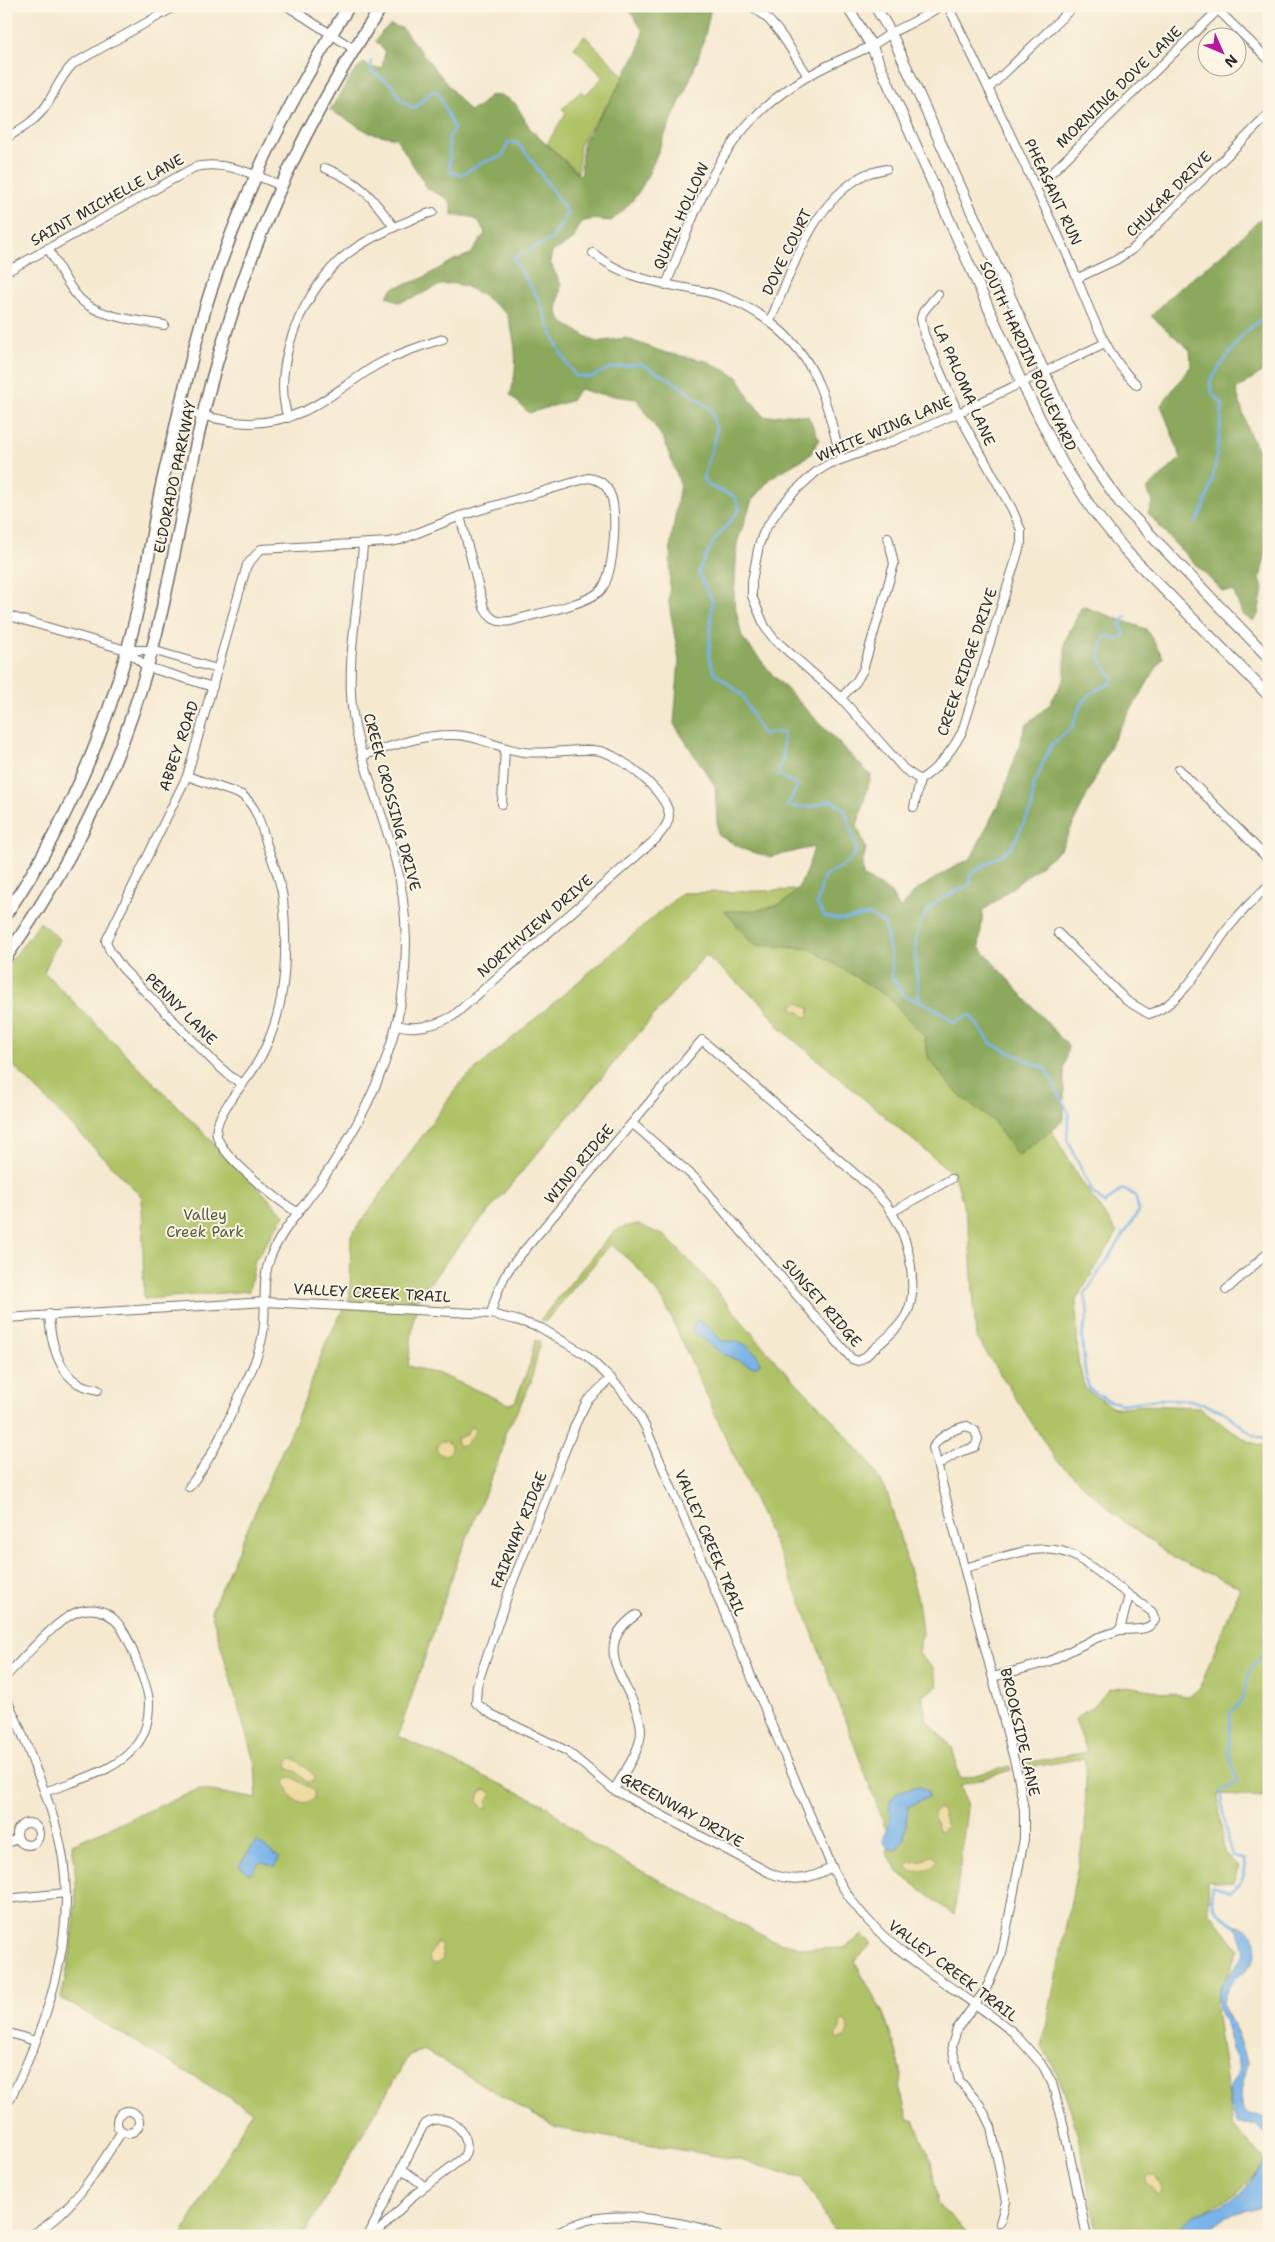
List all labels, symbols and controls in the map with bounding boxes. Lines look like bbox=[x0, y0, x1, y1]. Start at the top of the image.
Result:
street label: MORNING DOVE LANE bbox=[1052, 22, 1186, 152]
north arrow bbox=[1198, 28, 1248, 78]
text: N bbox=[1221, 51, 1241, 71]
street label: PHEASANT RUN bbox=[1020, 135, 1086, 249]
street label: CHUKAR DRIVE bbox=[1122, 147, 1216, 241]
street label: SAINT MICHELLE LANE bbox=[27, 149, 187, 251]
street label: QUAIL HOLLOW bbox=[648, 159, 714, 273]
street label: DOVE COURT bbox=[757, 205, 817, 299]
street label: SOUTH HARDIN BOULEVARD bbox=[975, 258, 1081, 454]
street label: LA PALOMA LANE bbox=[928, 321, 1000, 449]
street label: WHITE WING LANE bbox=[813, 391, 955, 467]
street label: ELDORADO PARKWAY bbox=[149, 399, 201, 555]
street label: CREEK RIDGE DRIVE bbox=[932, 585, 1002, 739]
street label: ABBEY ROAD bbox=[154, 698, 204, 794]
street label: CREEK CROSSING DRIVE bbox=[359, 711, 425, 893]
street label: NORTHVIEW DRIVE bbox=[473, 870, 597, 982]
street label: PENNY LANE bbox=[141, 969, 221, 1049]
street label: WIND RIDGE bbox=[540, 1120, 618, 1208]
park label: Valley Creek Park bbox=[166, 1205, 244, 1242]
street label: SUNSET RIDGE bbox=[778, 1255, 866, 1351]
street label: VALLEY CREEK TRAIL bbox=[293, 1279, 451, 1307]
street label: VALLEY CREEK TRAIL bbox=[670, 1467, 750, 1619]
street label: FAIRWAY RIDGE bbox=[486, 1469, 552, 1591]
street label: BROOKSIDE LANE bbox=[995, 1666, 1045, 1798]
street label: GREENWAY DRIVE bbox=[617, 1768, 747, 1852]
street label: VALLEY CREEK TRAIL bbox=[884, 1916, 1022, 2026]

